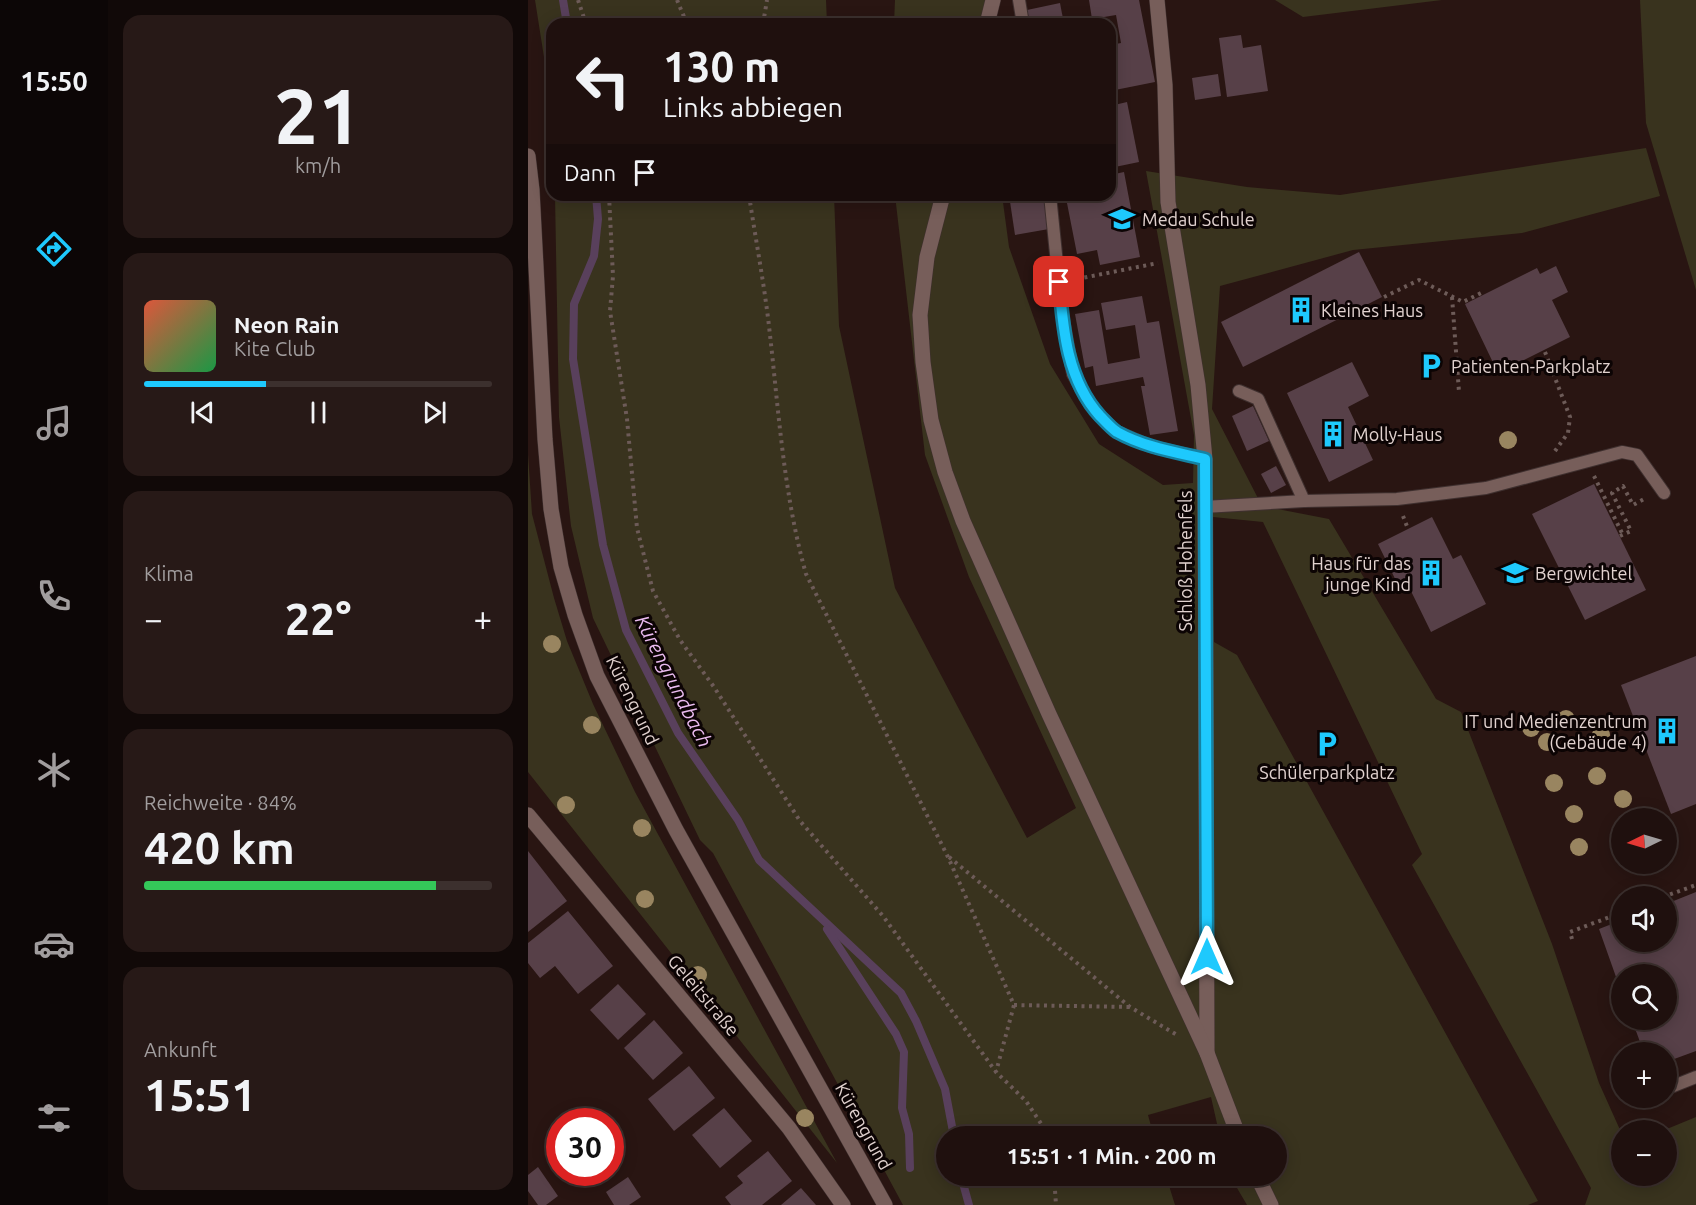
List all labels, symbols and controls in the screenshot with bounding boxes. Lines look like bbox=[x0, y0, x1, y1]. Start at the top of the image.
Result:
icon: left bbox=[564, 42, 642, 120]
text: 130 m bbox=[663, 43, 780, 90]
text: 15:50 bbox=[20, 66, 88, 96]
text: 21 bbox=[274, 71, 362, 159]
text: Links abbiegen bbox=[663, 92, 843, 122]
text: km/h bbox=[295, 154, 341, 177]
icon: arrive bbox=[628, 156, 661, 189]
text: Dann bbox=[564, 160, 616, 185]
school or university icon: Medau Schule bbox=[1107, 204, 1137, 234]
place label: Medau Schule bbox=[1142, 209, 1255, 229]
icon: directions bbox=[33, 228, 75, 270]
pin bbox=[1033, 256, 1084, 307]
icon: arrive bbox=[1042, 265, 1075, 298]
building icon: Kleines Haus bbox=[1286, 295, 1316, 325]
place label: Kleines Haus bbox=[1321, 300, 1423, 320]
text: Neon Rain bbox=[234, 312, 339, 337]
text: Kite Club bbox=[234, 337, 316, 360]
parking icon: Patienten-Parkplatz bbox=[1416, 351, 1446, 381]
place label: Patienten-Parkplatz bbox=[1451, 356, 1611, 376]
icon: previous bbox=[186, 396, 219, 429]
icon: pause bbox=[302, 396, 335, 429]
icon: next bbox=[418, 396, 451, 429]
icon: music bbox=[33, 402, 75, 444]
building icon: Molly-Haus bbox=[1318, 419, 1348, 449]
place label: Molly-Haus bbox=[1353, 424, 1443, 444]
street label: Schloß Hohenfels bbox=[1175, 490, 1195, 632]
place label: Haus für das junge Kind bbox=[1311, 553, 1411, 594]
building icon: Haus für das junge Kind bbox=[1416, 558, 1446, 588]
school or university icon: Bergwichtel bbox=[1500, 558, 1530, 588]
text: Klima bbox=[144, 562, 194, 585]
place label: Bergwichtel bbox=[1535, 563, 1632, 583]
icon: phone bbox=[33, 575, 75, 617]
text: 22° bbox=[285, 593, 351, 644]
text: − bbox=[144, 600, 163, 637]
text: + bbox=[473, 600, 492, 637]
water label: Kürengrundbach bbox=[630, 611, 718, 751]
street label: Kürengrund bbox=[602, 652, 664, 748]
place label: IT und Medienzentrum (Gebäude 4) bbox=[1464, 711, 1647, 753]
building icon: IT und Medienzentrum (Gebäude 4) bbox=[1652, 716, 1682, 746]
parking icon: Schülerparkplatz bbox=[1312, 729, 1342, 759]
icon: climate bbox=[33, 749, 75, 791]
place label: Schülerparkplatz bbox=[1259, 762, 1395, 782]
text: Reichweite · 84% bbox=[144, 791, 297, 814]
north arrow bbox=[1611, 808, 1677, 874]
map controls bbox=[1611, 808, 1677, 1186]
text: 420 km bbox=[144, 822, 295, 873]
button: sound bbox=[1611, 886, 1677, 952]
icon: car bbox=[33, 923, 75, 965]
position arrow bbox=[1175, 925, 1239, 989]
street label: Geleitstraße bbox=[664, 950, 744, 1040]
button: search bbox=[1611, 964, 1677, 1030]
text: Ankunft bbox=[144, 1038, 217, 1061]
button: + bbox=[1611, 1042, 1677, 1108]
text: 15:51 bbox=[144, 1069, 257, 1120]
street label: Kürengrund bbox=[832, 1079, 896, 1173]
icon: filters bbox=[33, 1097, 75, 1139]
speed limit sign: 30 bbox=[546, 1108, 624, 1186]
button: − bbox=[1611, 1120, 1677, 1186]
text: 15:51 · 1 Min. · 200 m bbox=[1007, 1143, 1216, 1168]

